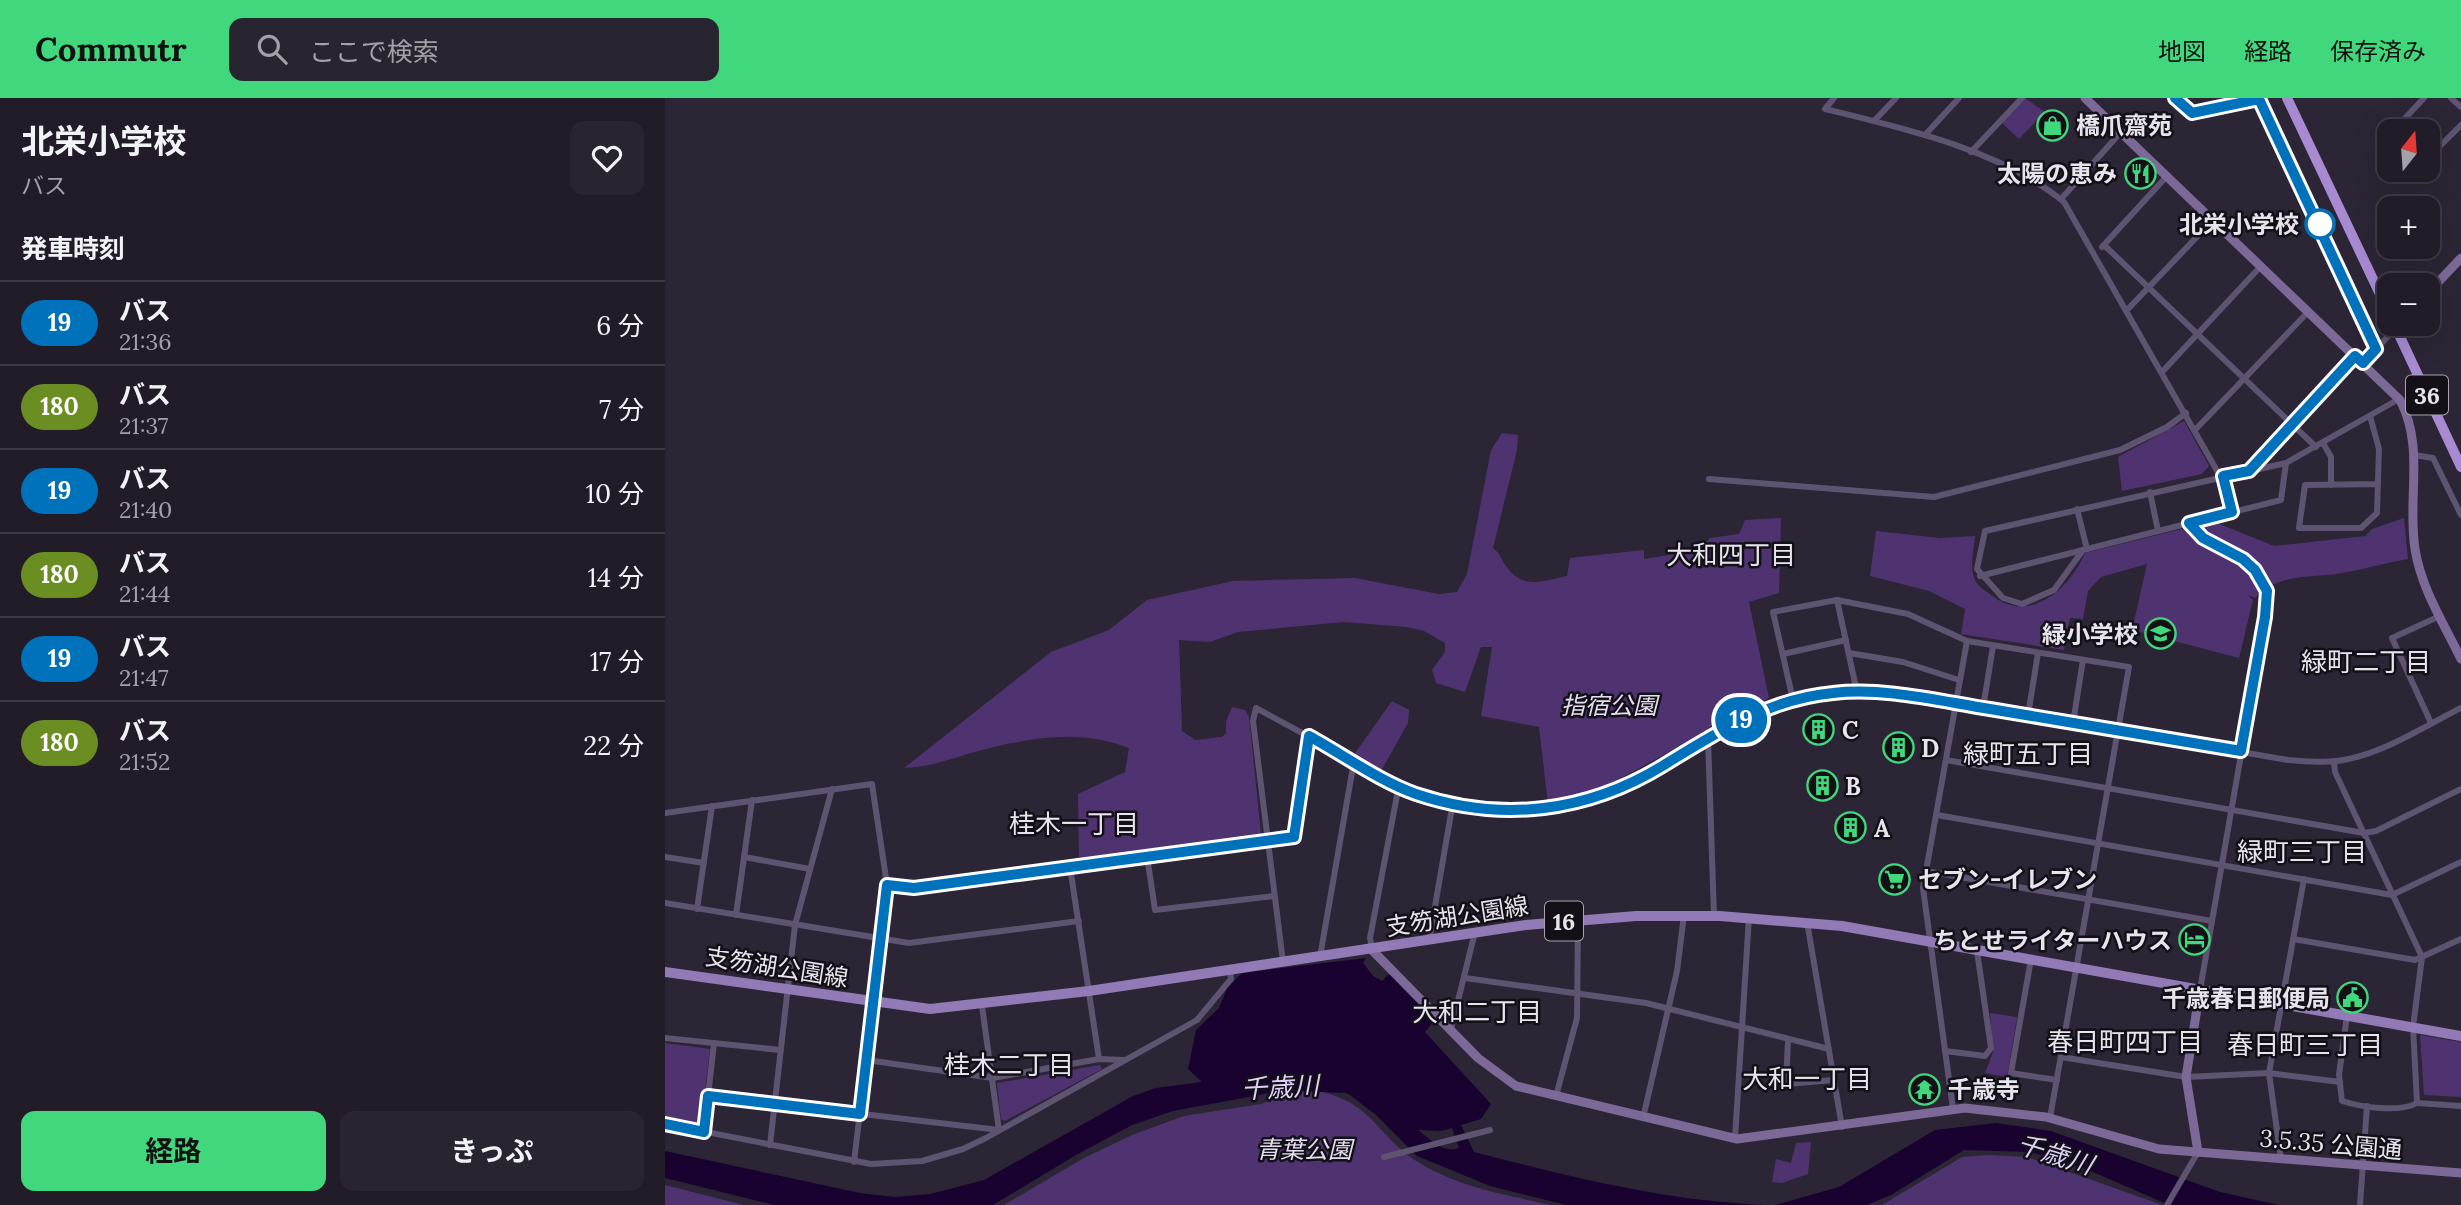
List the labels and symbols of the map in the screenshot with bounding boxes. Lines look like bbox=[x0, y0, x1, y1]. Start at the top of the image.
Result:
shop icon: 橋爪齋苑 bbox=[2036, 108, 2070, 142]
place label: 橋爪齋苑 bbox=[2076, 110, 2172, 141]
north arrow bbox=[2377, 119, 2439, 182]
restaurant icon: 太陽の恵み bbox=[2123, 156, 2157, 190]
place label: 太陽の恵み bbox=[1997, 158, 2117, 189]
place label: 北栄小学校 bbox=[2179, 209, 2299, 240]
marker: 北栄小学校 bbox=[2305, 209, 2335, 239]
road number: 36 bbox=[2406, 376, 2448, 414]
district label: 大和四丁目 bbox=[1666, 538, 1796, 571]
school or university icon: 緑小学校 bbox=[2144, 617, 2178, 651]
place label: 緑小学校 bbox=[2042, 619, 2138, 650]
district label: 緑町二丁目 bbox=[2301, 645, 2431, 678]
park label: 指宿公園 bbox=[1561, 690, 1660, 721]
line badge: 19 bbox=[1709, 697, 1773, 743]
building icon: C bbox=[1802, 713, 1836, 747]
place label: C bbox=[1842, 715, 1859, 746]
building icon: D bbox=[1881, 731, 1915, 765]
place label: D bbox=[1921, 733, 1939, 764]
district label: 緑町五丁目 bbox=[1963, 737, 2093, 770]
building icon: B bbox=[1805, 769, 1839, 803]
place label: B bbox=[1845, 771, 1861, 802]
district label: 桂木一丁目 bbox=[1009, 807, 1139, 840]
building icon: A bbox=[1834, 811, 1868, 845]
place label: A bbox=[1874, 813, 1890, 844]
district label: 緑町三丁目 bbox=[2237, 835, 2367, 868]
supermarket icon: セブン-イレブン bbox=[1878, 862, 1912, 896]
place label: セブン-イレブン bbox=[1918, 864, 2097, 895]
street label: 支笏湖公園線 bbox=[1383, 889, 1531, 943]
road number: 16 bbox=[1545, 902, 1583, 940]
hotel icon: ちとせライターハウス bbox=[2178, 923, 2212, 957]
place label: ちとせライターハウス bbox=[1933, 925, 2172, 956]
street label: 支笏湖公園線 bbox=[703, 940, 851, 994]
public building icon: 千歳春日郵便局 bbox=[2336, 981, 2370, 1015]
place label: 千歳春日郵便局 bbox=[2162, 983, 2330, 1014]
district label: 大和二丁目 bbox=[1412, 995, 1542, 1028]
district label: 春日町四丁目 bbox=[2047, 1025, 2203, 1058]
district label: 春日町三丁目 bbox=[2227, 1028, 2383, 1061]
district label: 桂木二丁目 bbox=[944, 1048, 1074, 1081]
district label: 大和一丁目 bbox=[1742, 1062, 1872, 1095]
water label: 千歳川 bbox=[1240, 1068, 1323, 1106]
temple icon: 千歳寺 bbox=[1908, 1072, 1942, 1106]
place label: 千歳寺 bbox=[1948, 1074, 2020, 1105]
street label: 3.5.35 公園通 bbox=[2258, 1122, 2404, 1166]
water label: 千歳川 bbox=[2013, 1127, 2100, 1182]
park label: 青葉公園 bbox=[1256, 1134, 1355, 1165]

